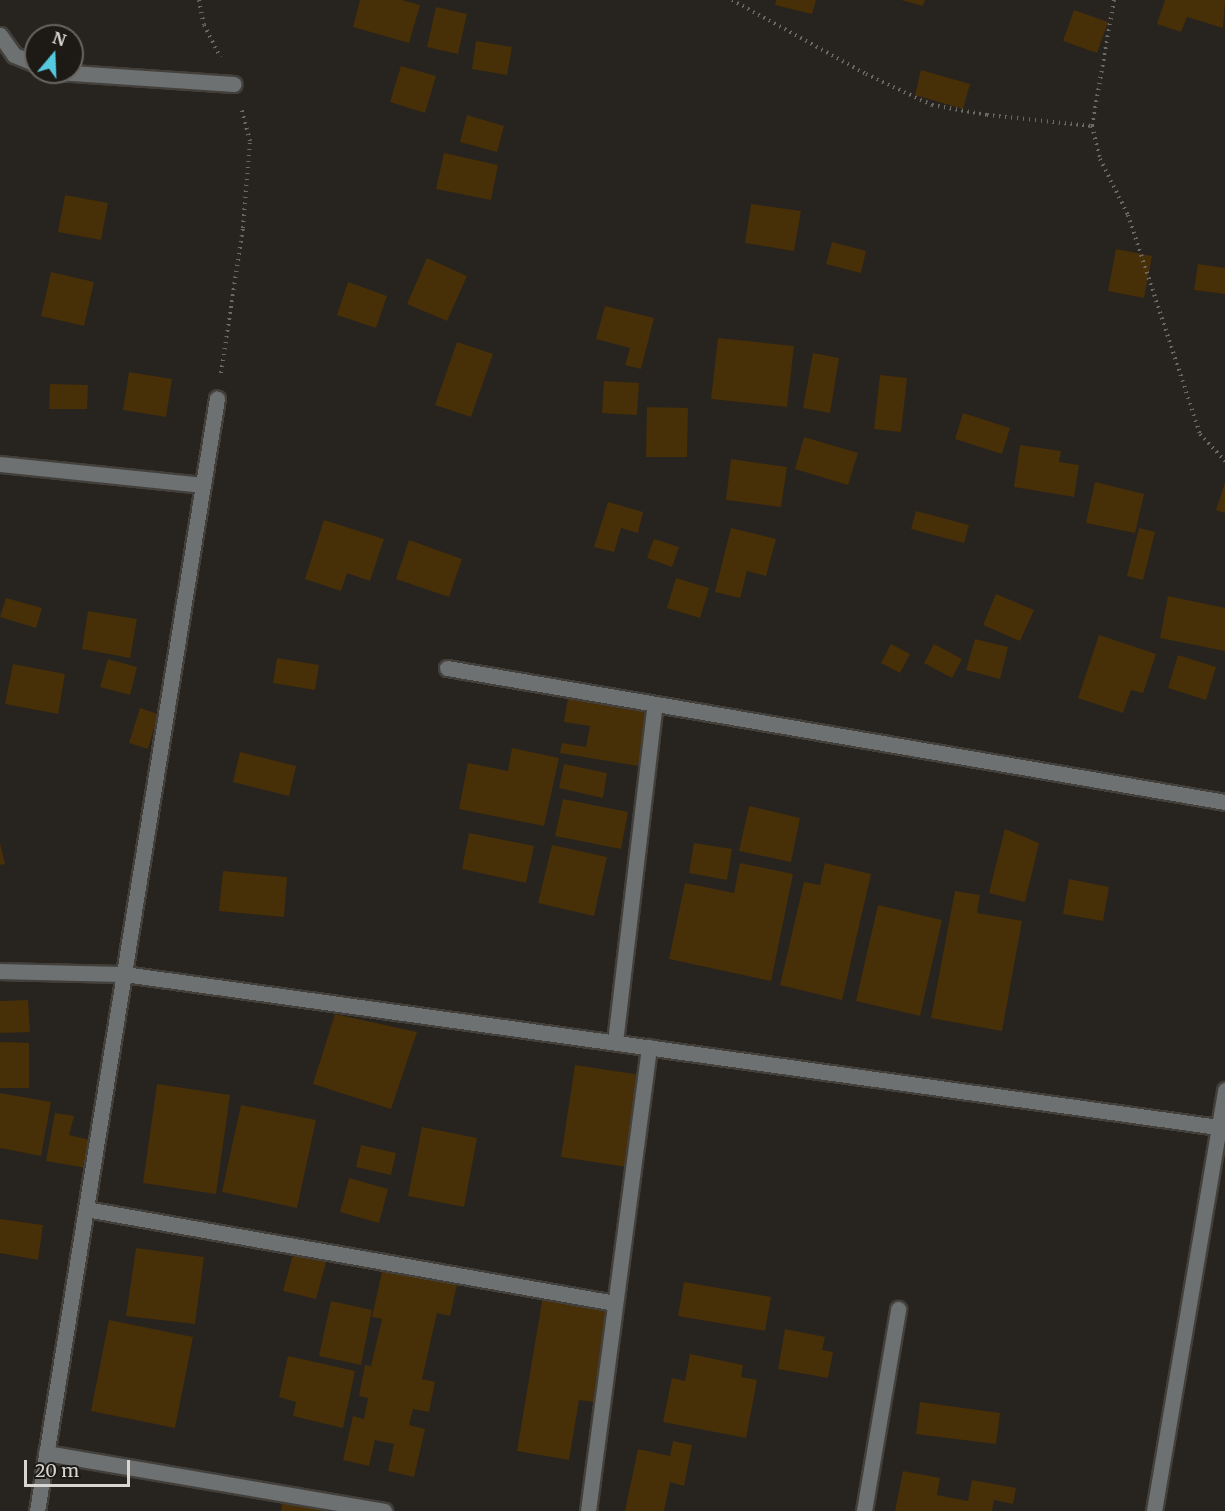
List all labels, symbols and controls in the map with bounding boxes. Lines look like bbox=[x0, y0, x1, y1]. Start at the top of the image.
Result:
north arrow bbox=[24, 24, 84, 84]
text: N bbox=[50, 27, 68, 50]
scale bar bbox=[27, 1448, 134, 1486]
text: 20 m bbox=[35, 1459, 79, 1482]

